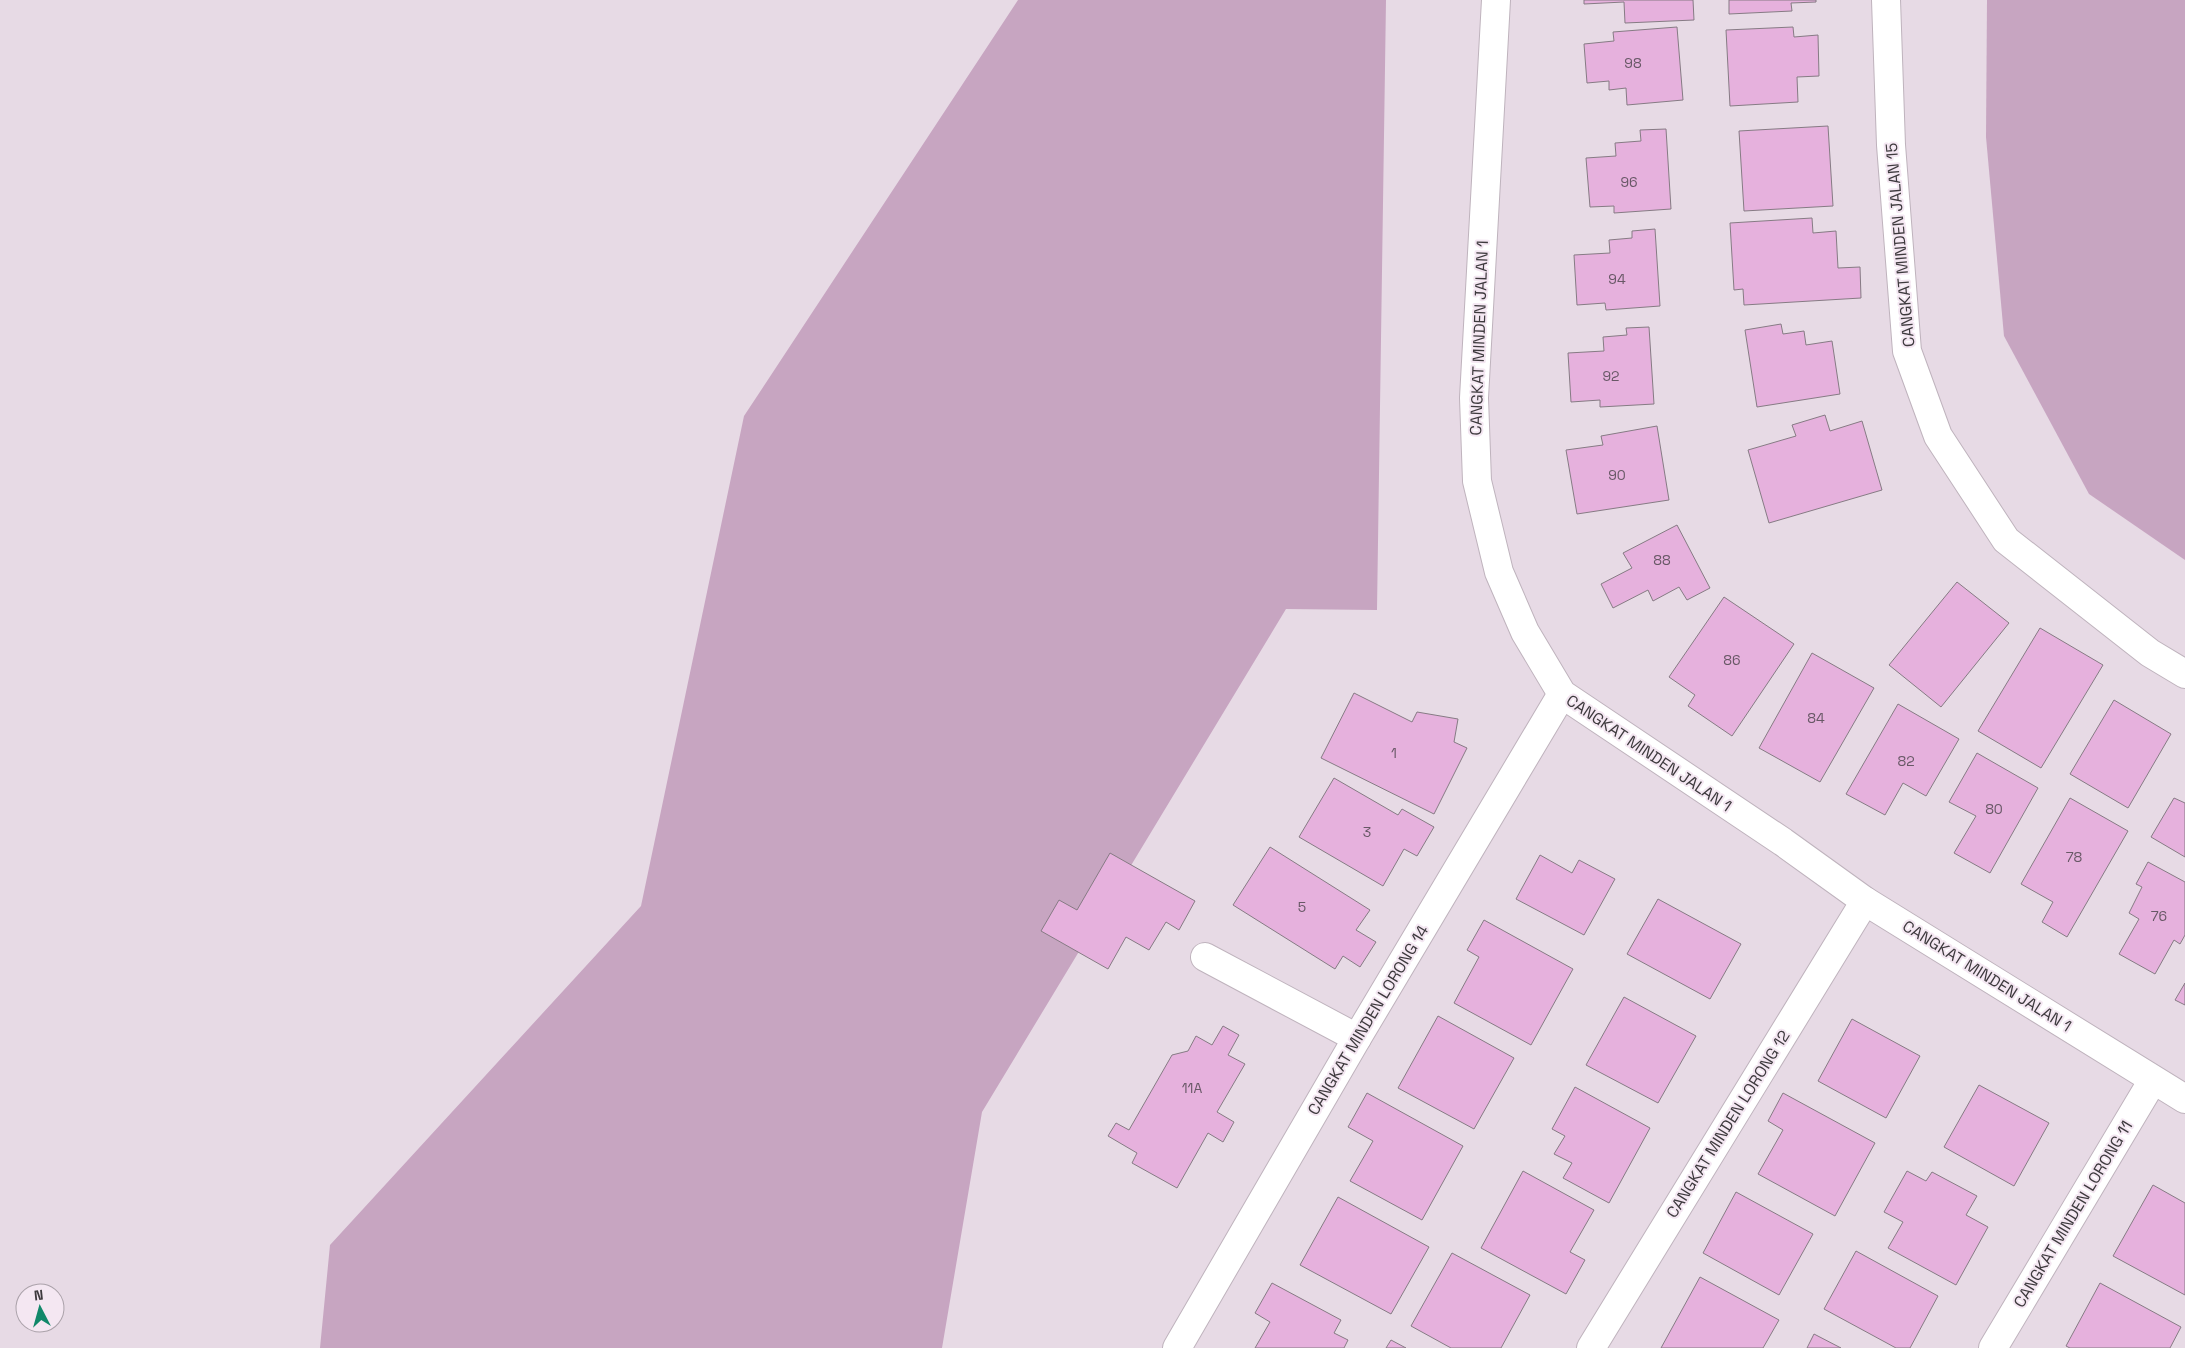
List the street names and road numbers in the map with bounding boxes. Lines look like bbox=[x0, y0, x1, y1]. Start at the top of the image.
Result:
street label: CANGKAT MINDEN JALAN 15 bbox=[1881, 142, 1919, 348]
street label: CANGKAT MINDEN JALAN 1 bbox=[1465, 240, 1493, 436]
street label: CANGKAT MINDEN JALAN 1 bbox=[1562, 690, 1736, 816]
street label: CANGKAT MINDEN JALAN 1 bbox=[1899, 915, 2075, 1037]
street label: CANGKAT MINDEN LORONG 14 bbox=[1303, 921, 1433, 1119]
street label: CANGKAT MINDEN LORONG 12 bbox=[1661, 1026, 1795, 1222]
street label: CANGKAT MINDEN LORONG 11 bbox=[2009, 1117, 2137, 1311]

